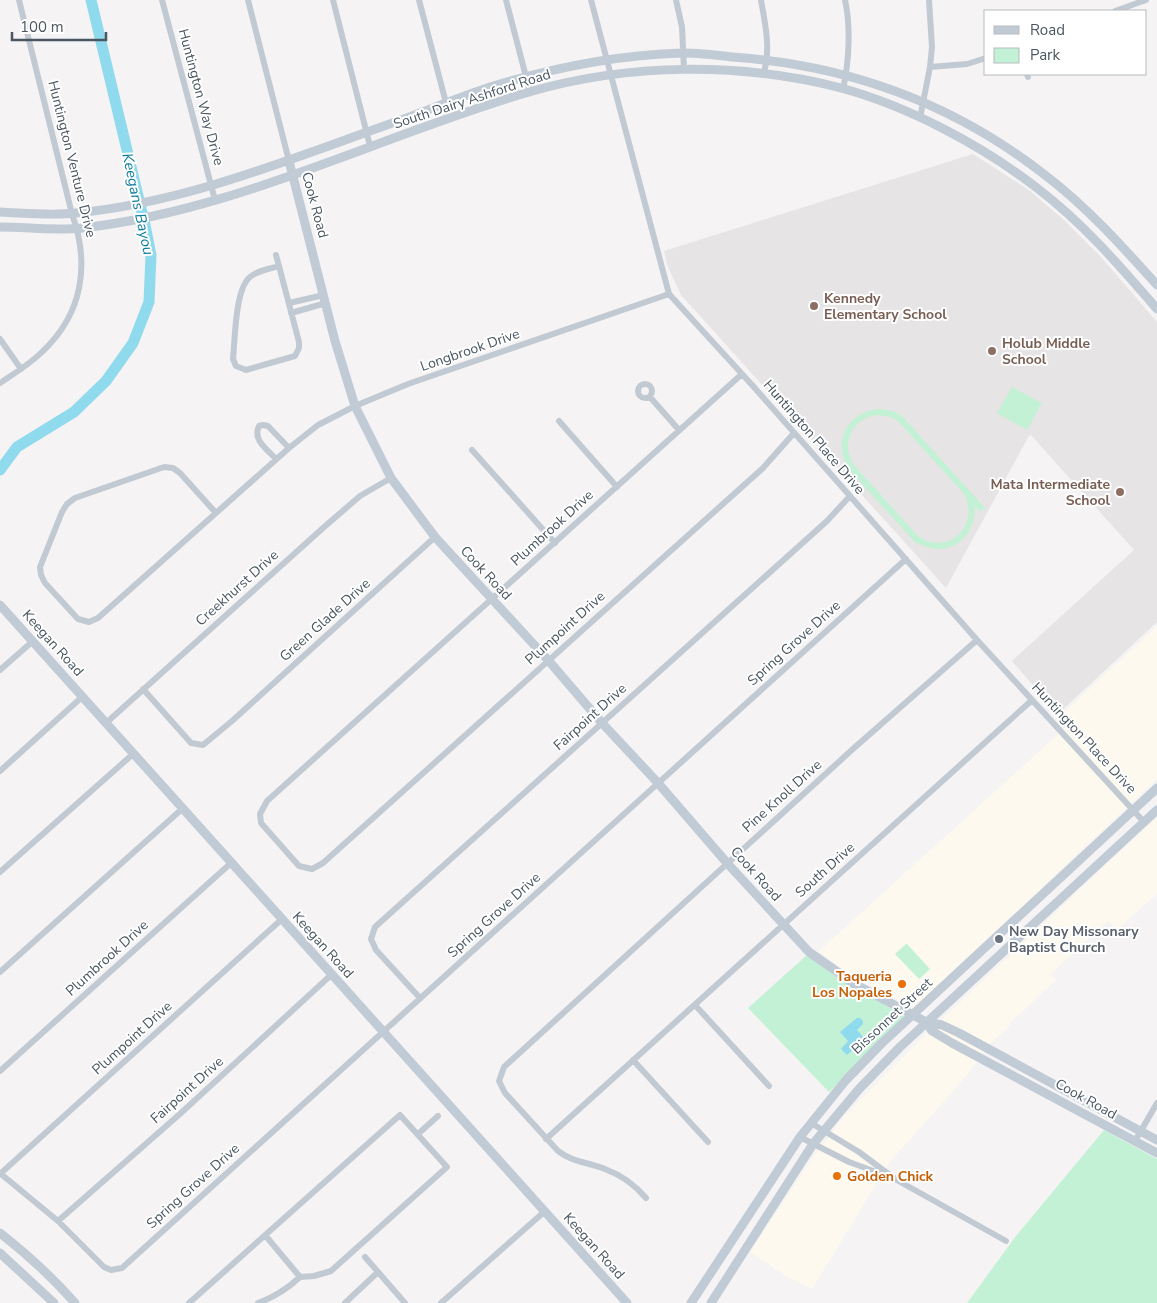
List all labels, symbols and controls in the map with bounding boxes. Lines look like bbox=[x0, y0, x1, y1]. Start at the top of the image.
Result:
scale bar bbox=[12, 10, 106, 42]
legend bbox=[984, 10, 1147, 75]
text: 100 m bbox=[20, 17, 64, 37]
text: Road bbox=[1030, 20, 1065, 40]
street label: Huntington Way Drive bbox=[174, 26, 228, 168]
text: Park bbox=[1030, 45, 1060, 65]
street label: South Dairy Ashford Road bbox=[391, 65, 553, 133]
street label: Huntington Venture Drive bbox=[43, 79, 101, 239]
water label: Keegans Bayou bbox=[117, 151, 159, 257]
street label: Cook Road bbox=[297, 170, 333, 240]
place label: Kennedy Elementary School bbox=[824, 289, 947, 324]
marker: Kennedy Elementary School bbox=[808, 300, 820, 312]
street label: Longbrook Drive bbox=[418, 324, 522, 376]
place label: Holub Middle School bbox=[1002, 334, 1091, 369]
marker: Holub Middle School bbox=[986, 345, 998, 357]
street label: Huntington Place Drive bbox=[759, 376, 869, 498]
place label: Mata Intermediate School bbox=[990, 475, 1111, 510]
street label: Plumbrook Drive bbox=[507, 486, 597, 570]
marker: Mata Intermediate School bbox=[1114, 486, 1126, 498]
street label: Cook Road bbox=[456, 542, 516, 604]
street label: Creekhurst Drive bbox=[191, 546, 283, 630]
street label: Green Glade Drive bbox=[276, 574, 374, 666]
street label: Plumpoint Drive bbox=[521, 587, 609, 669]
street label: Spring Grove Drive bbox=[743, 596, 845, 690]
street label: Keegan Road bbox=[18, 606, 88, 680]
street label: Huntington Place Drive bbox=[1027, 678, 1141, 798]
street label: Fairpoint Drive bbox=[549, 679, 631, 755]
street label: Pine Knoll Drive bbox=[738, 755, 826, 837]
street label: South Drive bbox=[791, 838, 859, 902]
street label: Cook Road bbox=[726, 842, 786, 906]
street label: Spring Grove Drive bbox=[443, 868, 545, 962]
street label: Keegan Road bbox=[288, 908, 358, 982]
street label: Plumbrook Drive bbox=[62, 916, 152, 1000]
place label: New Day Missonary Baptist Church bbox=[1009, 922, 1139, 957]
marker: New Day Missonary Baptist Church bbox=[993, 933, 1005, 945]
place label: Taqueria Los Nopales bbox=[812, 967, 892, 1002]
street label: Bissonnet Street bbox=[847, 974, 937, 1058]
marker: Taqueria Los Nopales bbox=[896, 978, 908, 990]
street label: Plumpoint Drive bbox=[88, 997, 176, 1079]
street label: Fairpoint Drive bbox=[146, 1052, 228, 1128]
street label: Cook Road bbox=[1052, 1074, 1120, 1124]
street label: Spring Grove Drive bbox=[142, 1139, 244, 1233]
place label: Golden Chick bbox=[847, 1167, 934, 1186]
marker: Golden Chick bbox=[831, 1170, 843, 1182]
street label: Keegan Road bbox=[559, 1209, 629, 1283]

